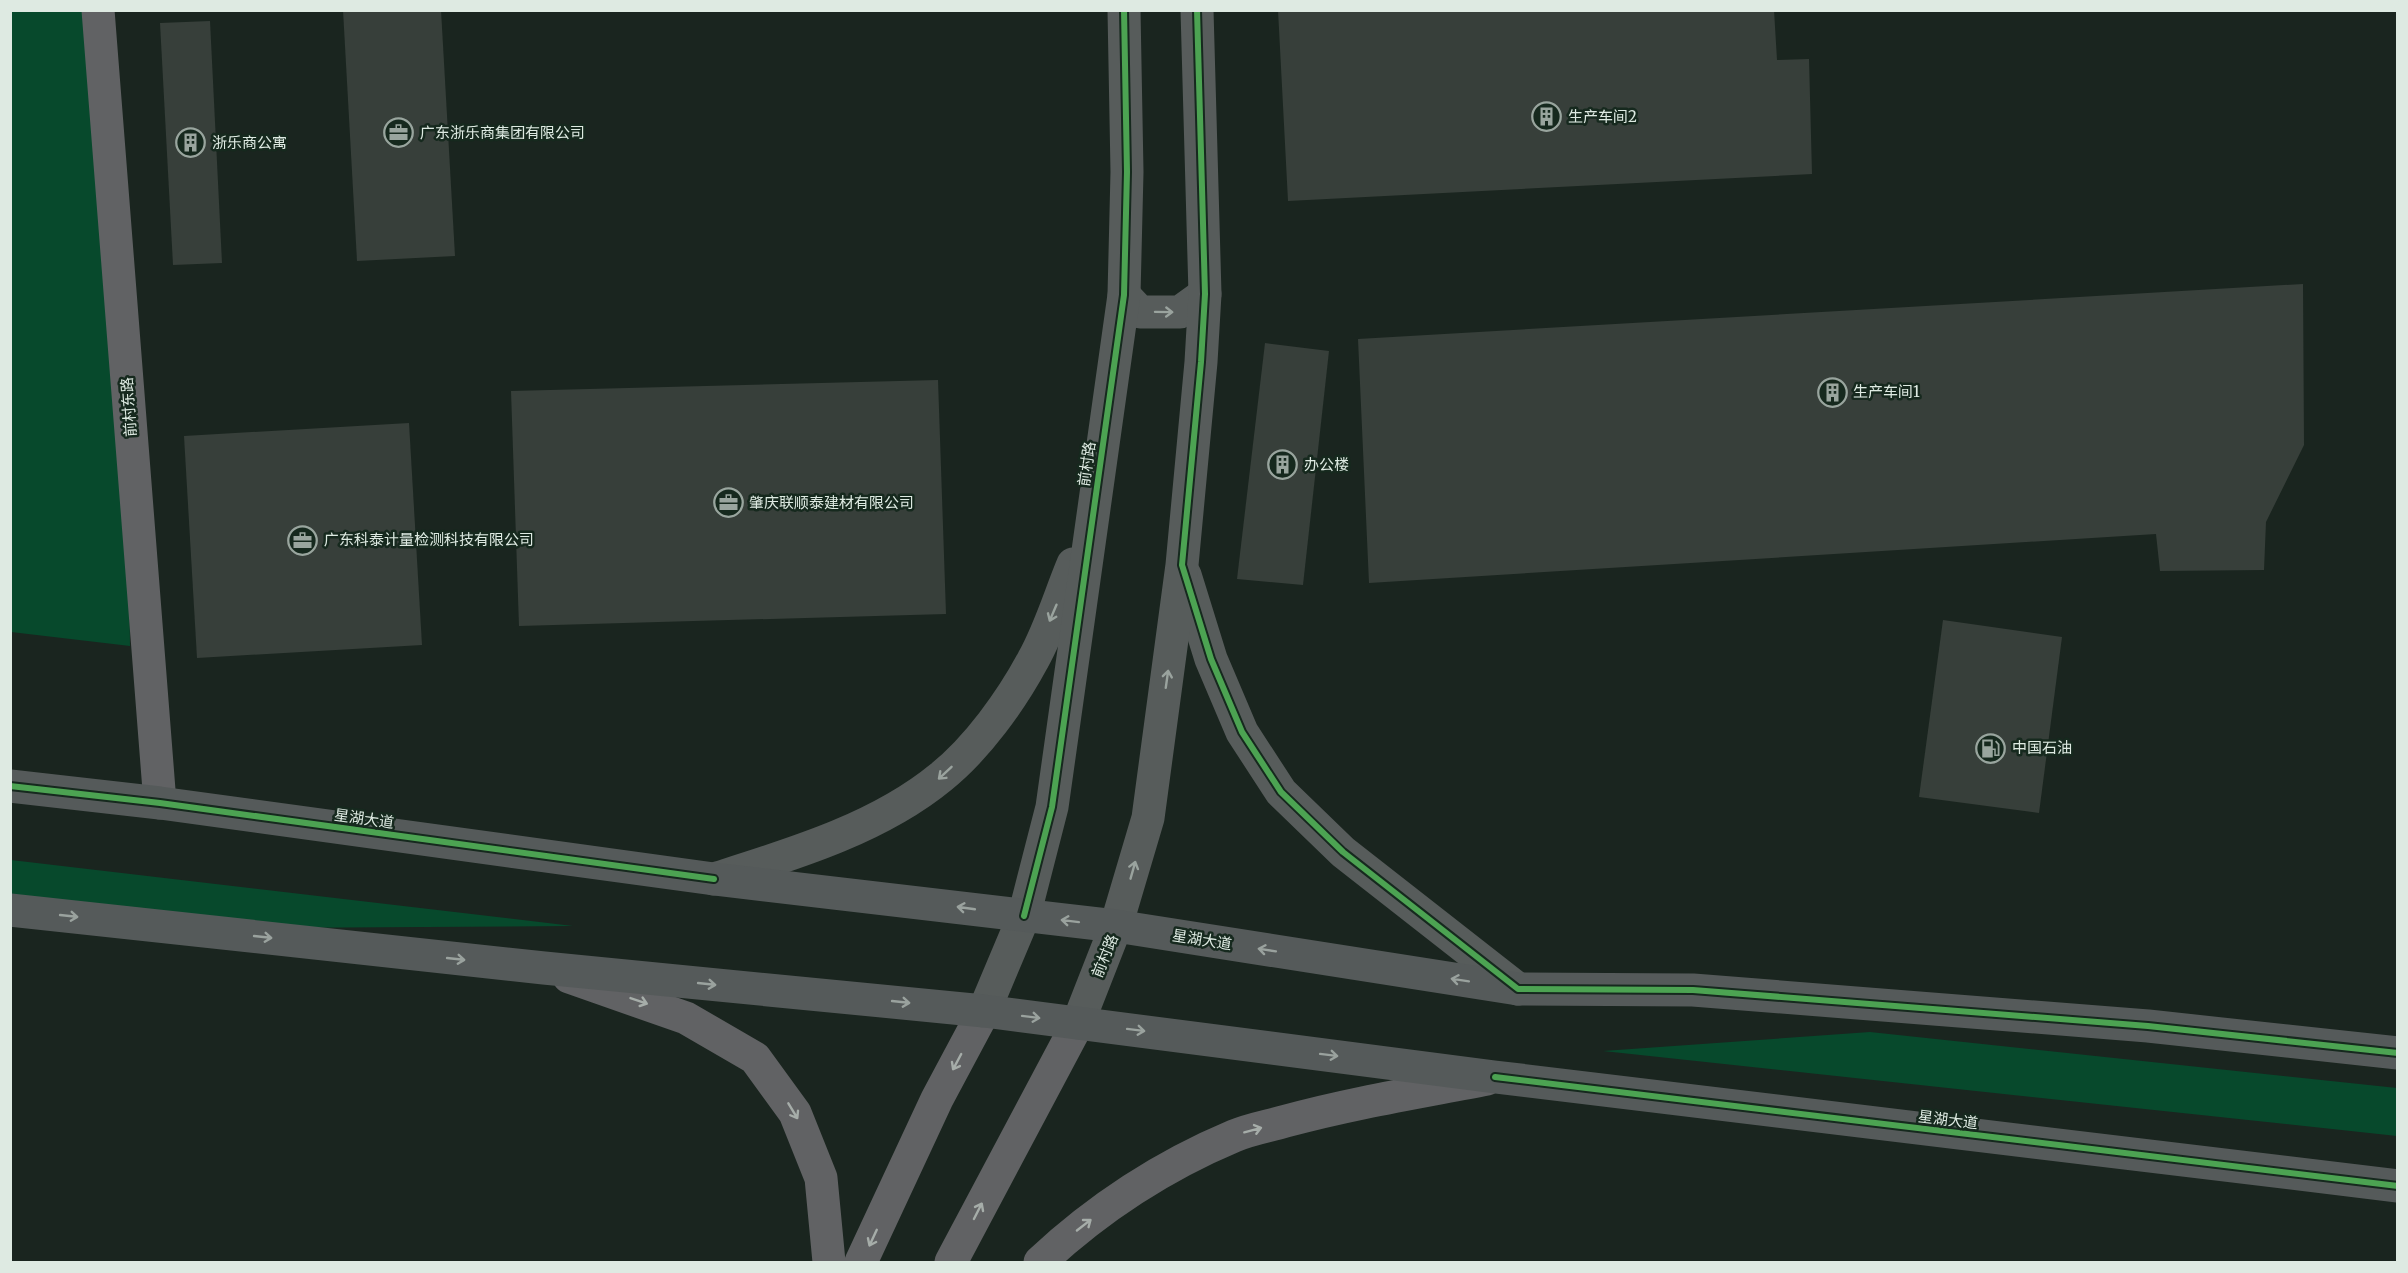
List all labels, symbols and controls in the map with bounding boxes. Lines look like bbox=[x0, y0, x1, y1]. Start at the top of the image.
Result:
building icon: 生产车间2 bbox=[1531, 101, 1563, 133]
place label: 生产车间2 bbox=[1568, 107, 1637, 126]
office icon: 广东浙乐商集团有限公司 bbox=[383, 117, 415, 149]
place label: 广东浙乐商集团有限公司 bbox=[420, 123, 585, 142]
building icon: 浙乐商公寓 bbox=[175, 127, 207, 159]
place label: 浙乐商公寓 bbox=[212, 133, 287, 152]
one-way arrow bbox=[1153, 306, 1173, 318]
street label: 前村东路 bbox=[117, 376, 140, 438]
building icon: 生产车间1 bbox=[1816, 376, 1848, 408]
place label: 生产车间1 bbox=[1853, 382, 1920, 401]
street label: 前村路 bbox=[1074, 440, 1099, 488]
building icon: 办公楼 bbox=[1267, 449, 1299, 481]
place label: 办公楼 bbox=[1304, 455, 1349, 474]
office icon: 肇庆联顺泰建材有限公司 bbox=[712, 487, 744, 519]
place label: 肇庆联顺泰建材有限公司 bbox=[749, 493, 914, 512]
office icon: 广东科泰计量检测科技有限公司 bbox=[287, 524, 319, 556]
place label: 广东科泰计量检测科技有限公司 bbox=[324, 530, 534, 549]
one-way arrow bbox=[1047, 603, 1058, 622]
one-way arrow bbox=[1161, 669, 1172, 689]
fuel station icon: 中国石油 bbox=[1975, 732, 2007, 764]
place label: 中国石油 bbox=[2012, 738, 2072, 757]
one-way arrow bbox=[937, 766, 952, 780]
street label: 星湖大道 bbox=[333, 805, 395, 832]
one-way arrow bbox=[1128, 861, 1139, 880]
one-way arrow bbox=[957, 902, 977, 913]
one-way arrow bbox=[58, 911, 78, 922]
one-way arrow bbox=[1061, 915, 1081, 926]
street label: 星湖大道 bbox=[1171, 925, 1233, 954]
street label: 前村路 bbox=[1087, 931, 1122, 980]
one-way arrow bbox=[252, 932, 272, 943]
one-way arrow bbox=[1258, 944, 1278, 955]
one-way arrow bbox=[446, 953, 466, 964]
one-way arrow bbox=[1451, 974, 1470, 985]
one-way arrow bbox=[697, 979, 717, 990]
one-way arrow bbox=[629, 997, 648, 1008]
one-way arrow bbox=[891, 997, 911, 1008]
one-way arrow bbox=[1021, 1011, 1041, 1022]
one-way arrow bbox=[1125, 1025, 1145, 1036]
one-way arrow bbox=[1319, 1050, 1339, 1061]
one-way arrow bbox=[951, 1053, 962, 1071]
one-way arrow bbox=[787, 1102, 799, 1119]
street label: 星湖大道 bbox=[1917, 1106, 1979, 1133]
one-way arrow bbox=[1243, 1124, 1262, 1136]
one-way arrow bbox=[973, 1202, 984, 1220]
one-way arrow bbox=[1076, 1218, 1092, 1231]
one-way arrow bbox=[866, 1229, 878, 1247]

